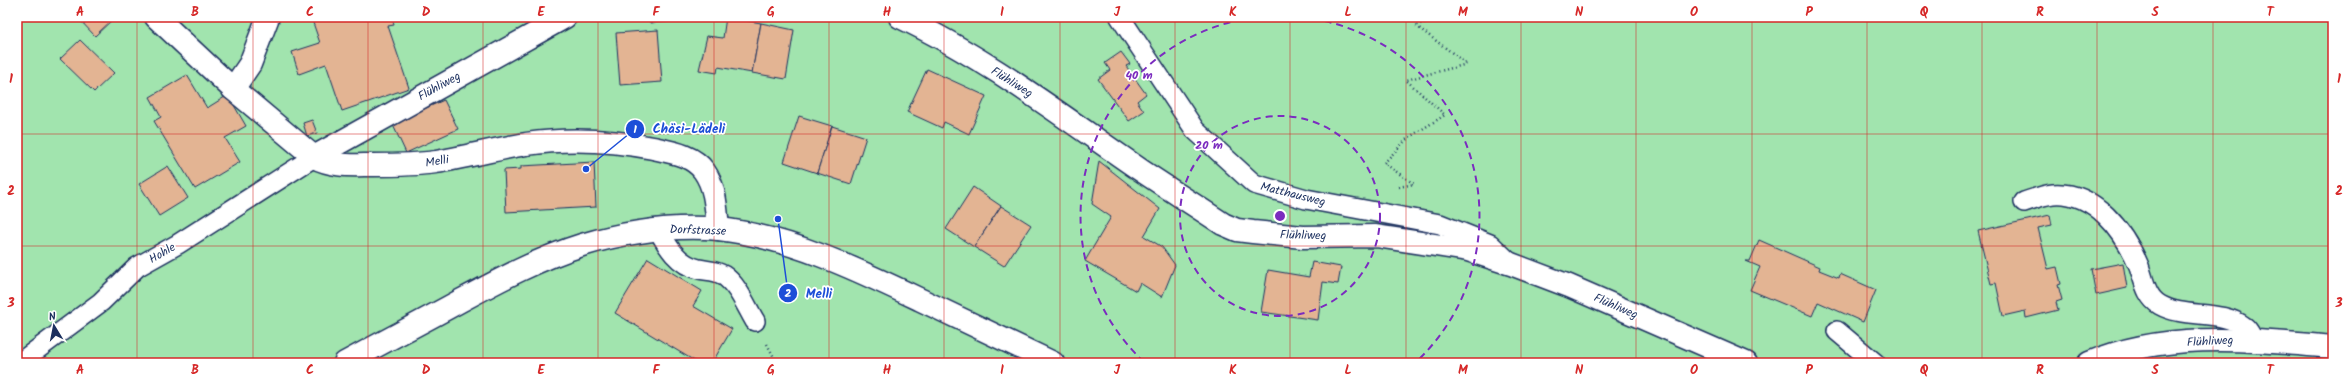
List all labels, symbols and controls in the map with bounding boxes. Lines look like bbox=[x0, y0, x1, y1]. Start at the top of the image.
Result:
text: A bbox=[76, 2, 84, 23]
text: B bbox=[191, 2, 199, 23]
text: C bbox=[306, 2, 314, 23]
text: D bbox=[422, 2, 431, 23]
text: E bbox=[537, 2, 545, 23]
text: F bbox=[652, 2, 660, 23]
text: G bbox=[767, 2, 775, 23]
text: H bbox=[883, 2, 892, 23]
text: I bbox=[1000, 2, 1004, 23]
text: J bbox=[1114, 2, 1121, 23]
text: K bbox=[1229, 2, 1237, 23]
text: L bbox=[1344, 2, 1352, 23]
text: M bbox=[1458, 2, 1468, 23]
text: N bbox=[1575, 2, 1584, 23]
text: O bbox=[1690, 2, 1698, 23]
text: P bbox=[1805, 2, 1813, 23]
text: Q bbox=[1920, 2, 1929, 23]
text: R bbox=[2036, 2, 2044, 23]
text: S bbox=[2151, 2, 2159, 23]
text: T bbox=[2266, 2, 2275, 23]
street label: Flühliweg bbox=[987, 62, 1037, 103]
text: 40 m bbox=[1125, 66, 1153, 85]
street label: Flühliweg bbox=[414, 67, 464, 106]
text: 1 bbox=[9, 69, 13, 90]
text: 1 bbox=[2337, 69, 2341, 90]
callout: Chäsi-Lädeli bbox=[625, 116, 733, 141]
text: Chäsi-Lädeli bbox=[653, 119, 726, 140]
text: 1 bbox=[633, 120, 637, 139]
text: 20 m bbox=[1195, 136, 1223, 155]
street label: Melli bbox=[424, 150, 451, 173]
street label: Matthausweg bbox=[1258, 177, 1328, 212]
text: 2 bbox=[7, 181, 15, 202]
text: 2 bbox=[2335, 181, 2343, 202]
centre of rings bbox=[1273, 209, 1287, 223]
street label: Dorfstrasse bbox=[669, 220, 727, 241]
street label: Flühliweg bbox=[1280, 226, 1327, 245]
street label: Hohle bbox=[145, 238, 180, 269]
callout: Melli bbox=[778, 280, 841, 305]
text: 2 bbox=[785, 284, 792, 303]
text: Melli bbox=[806, 284, 833, 305]
street label: Flühliweg bbox=[1591, 289, 1641, 324]
text: 3 bbox=[6, 293, 15, 314]
text: 3 bbox=[2334, 293, 2343, 314]
north arrow bbox=[34, 306, 74, 346]
text: N bbox=[47, 308, 57, 327]
street label: Flühliweg bbox=[2186, 331, 2234, 352]
text: A bbox=[76, 360, 84, 380]
text: B bbox=[191, 360, 199, 380]
text: C bbox=[306, 360, 314, 380]
text: D bbox=[422, 360, 431, 380]
text: E bbox=[537, 360, 545, 380]
text: F bbox=[652, 360, 660, 380]
text: G bbox=[767, 360, 775, 380]
text: H bbox=[883, 360, 892, 380]
text: I bbox=[1000, 360, 1004, 380]
text: J bbox=[1114, 360, 1121, 380]
text: K bbox=[1229, 360, 1237, 380]
text: L bbox=[1344, 360, 1352, 380]
text: M bbox=[1458, 360, 1468, 380]
text: N bbox=[1575, 360, 1584, 380]
text: O bbox=[1690, 360, 1698, 380]
text: P bbox=[1805, 360, 1813, 380]
text: Q bbox=[1920, 360, 1929, 380]
text: R bbox=[2036, 360, 2044, 380]
text: S bbox=[2151, 360, 2159, 380]
text: T bbox=[2266, 360, 2275, 380]

